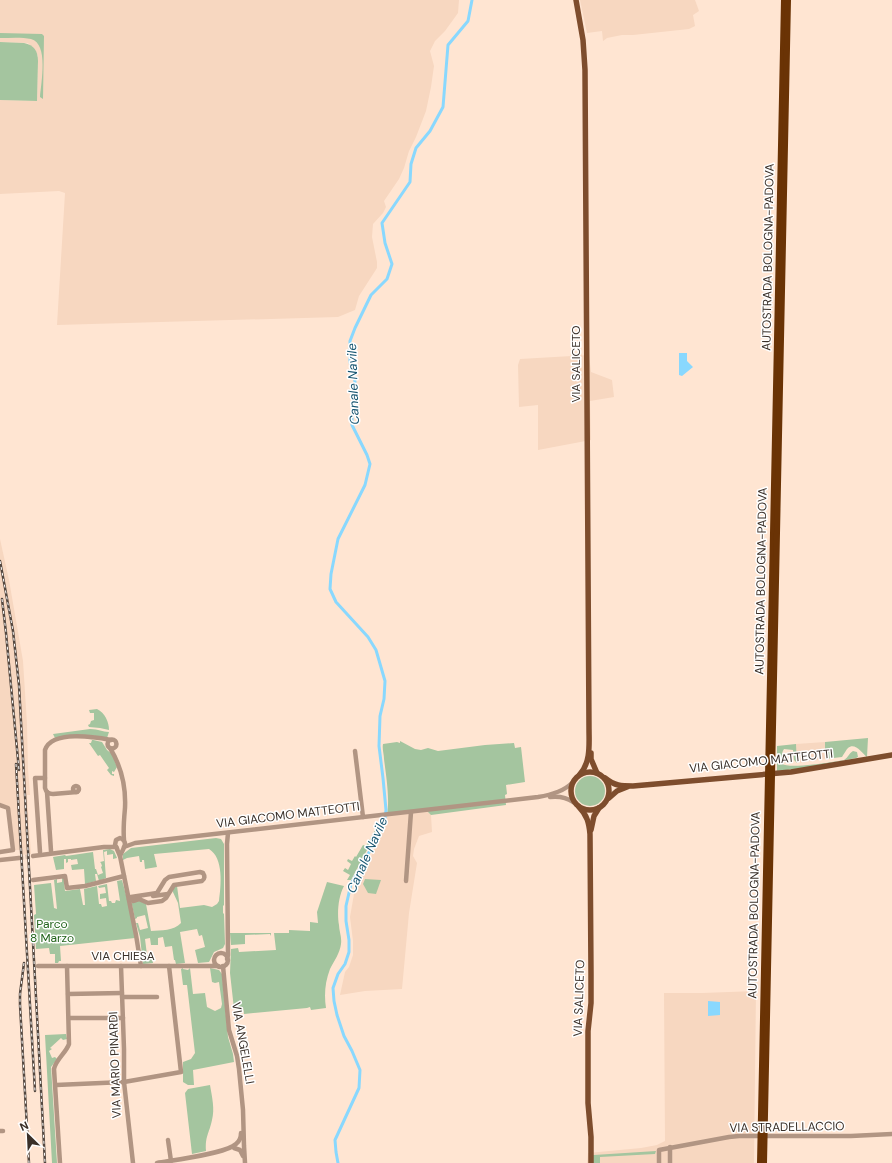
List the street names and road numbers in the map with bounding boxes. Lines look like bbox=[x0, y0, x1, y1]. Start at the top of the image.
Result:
street label: AUTOSTRADA BOLOGNA-PADOVA bbox=[758, 163, 778, 351]
street label: VIA SALICETO bbox=[568, 325, 584, 403]
street label: AUTOSTRADA BOLOGNA-PADOVA bbox=[751, 487, 771, 675]
street label: VIA GIACOMO MATTEOTTI bbox=[688, 745, 834, 777]
street label: VIA GIACOMO MATTEOTTI bbox=[215, 798, 361, 832]
street label: AUTOSTRADA BOLOGNA-PADOVA bbox=[744, 811, 764, 999]
street label: VIA CHIESA bbox=[91, 948, 155, 964]
street label: VIA SALICETO bbox=[570, 959, 588, 1037]
street label: VIA ANGELELLI bbox=[228, 1001, 258, 1085]
street label: VIA MARIO PINARDI bbox=[105, 1011, 125, 1119]
street label: VIA STRADELLACCIO bbox=[729, 1118, 845, 1136]

